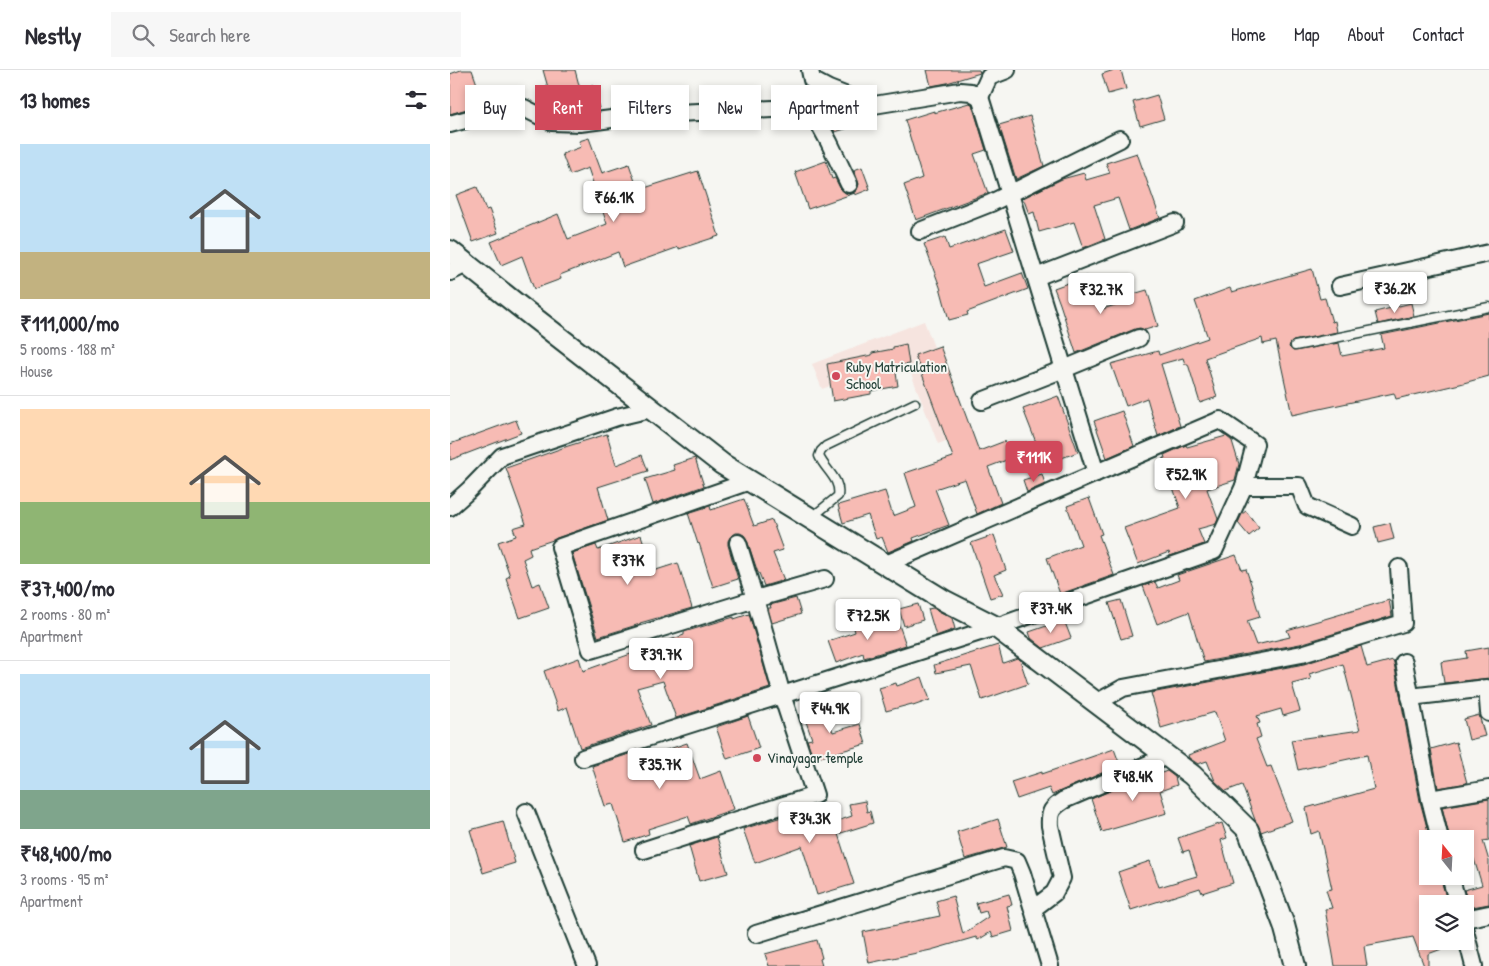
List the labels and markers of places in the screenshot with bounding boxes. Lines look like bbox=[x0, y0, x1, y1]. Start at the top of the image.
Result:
pin: ₹66.1K bbox=[573, 180, 655, 223]
pin: ₹32.7K bbox=[1060, 272, 1142, 315]
pin: ₹36.2K bbox=[1354, 272, 1436, 314]
place label: Ruby Matriculation School bbox=[846, 356, 947, 394]
marker: Ruby Matriculation School bbox=[830, 370, 842, 382]
pin: ₹111K bbox=[999, 440, 1069, 483]
pin: ₹52.9K bbox=[1145, 458, 1227, 500]
pin: ₹37K bbox=[598, 544, 658, 586]
pin: ₹37.4K bbox=[1010, 592, 1092, 634]
pin: ₹72.5K bbox=[827, 598, 909, 641]
pin: ₹39.7K bbox=[620, 638, 702, 680]
pin: ₹44.9K bbox=[789, 692, 871, 734]
place label: Vinayagar temple bbox=[767, 747, 863, 768]
pin: ₹35.7K bbox=[619, 748, 701, 790]
marker: Vinayagar temple bbox=[751, 752, 763, 764]
pin: ₹48.4K bbox=[1092, 760, 1174, 802]
pin: ₹34.3K bbox=[769, 802, 851, 844]

